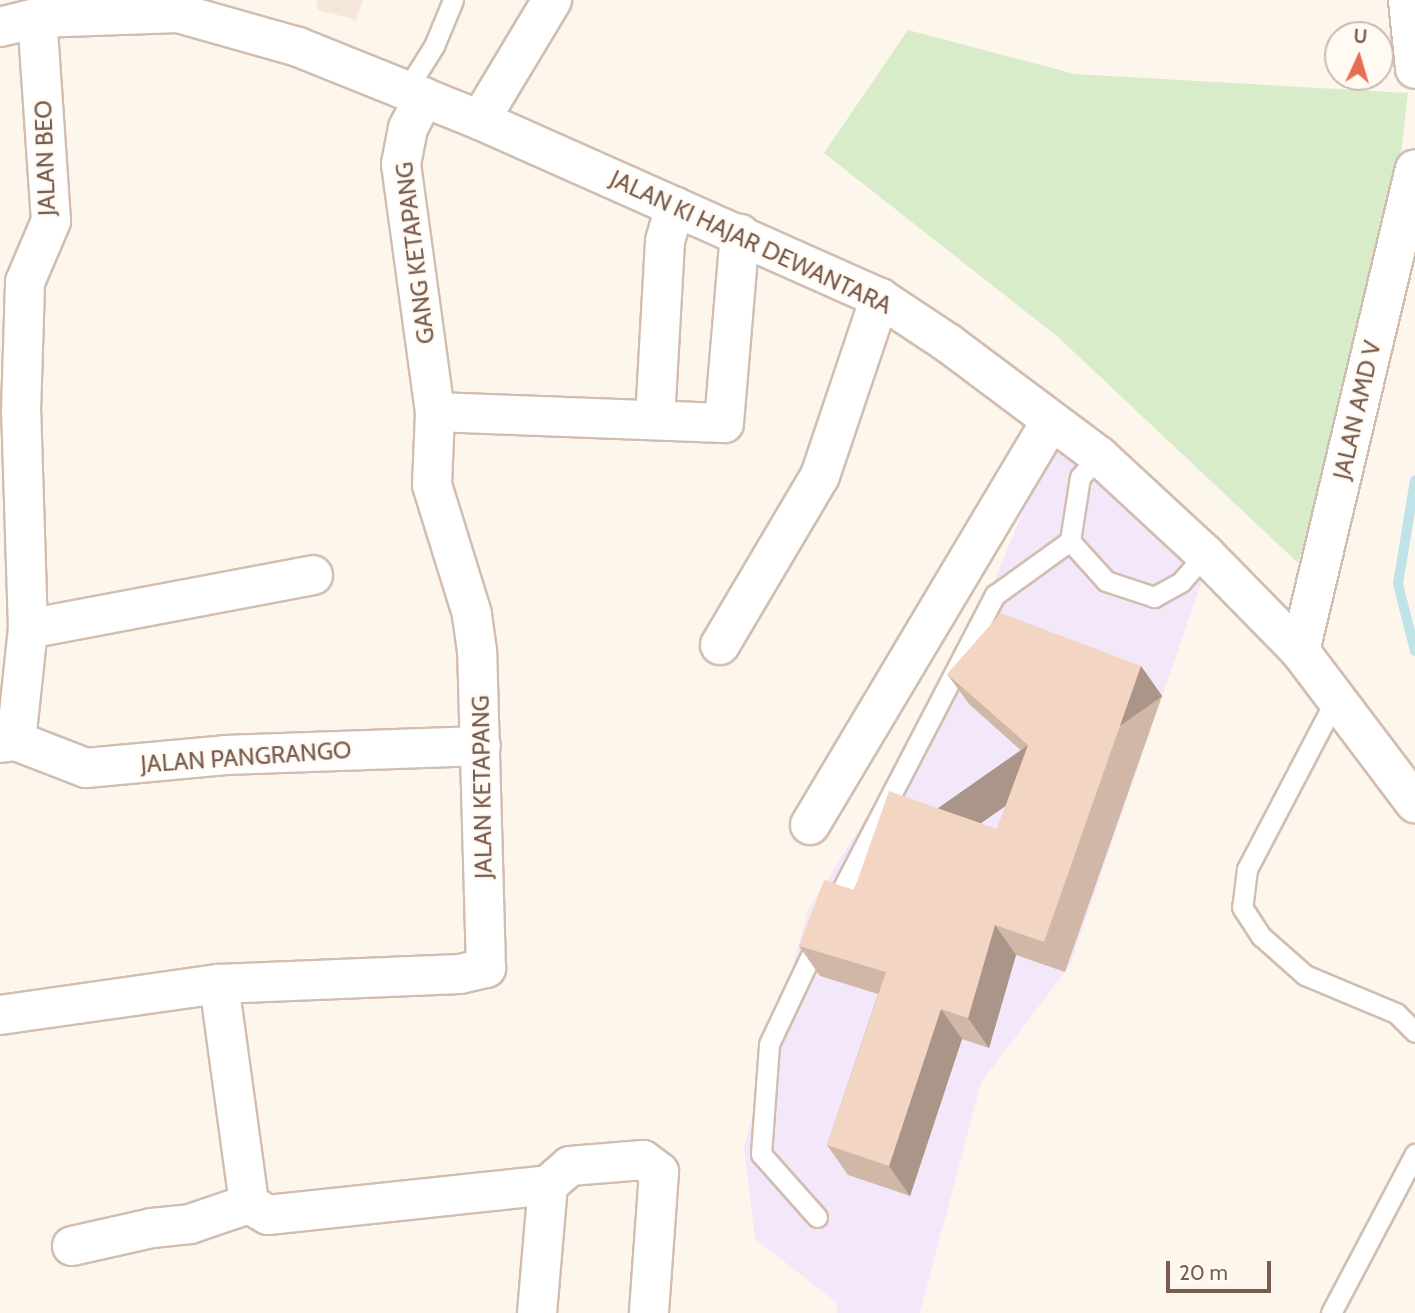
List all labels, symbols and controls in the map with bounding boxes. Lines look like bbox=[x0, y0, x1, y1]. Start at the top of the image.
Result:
north arrow bbox=[1324, 21, 1394, 91]
text: U bbox=[1353, 25, 1368, 48]
street label: JALAN BEO bbox=[29, 100, 61, 216]
street label: GANG KETAPANG bbox=[390, 160, 440, 346]
street label: JALAN KI HAJAR DEWANTARA bbox=[606, 164, 896, 320]
street label: JALAN AMD V bbox=[1327, 338, 1387, 482]
street label: JALAN KETAPANG bbox=[466, 695, 498, 879]
street label: JALAN PANGRANGO bbox=[140, 735, 352, 779]
scale bar bbox=[1170, 1246, 1275, 1290]
text: 20 m bbox=[1179, 1260, 1228, 1285]

